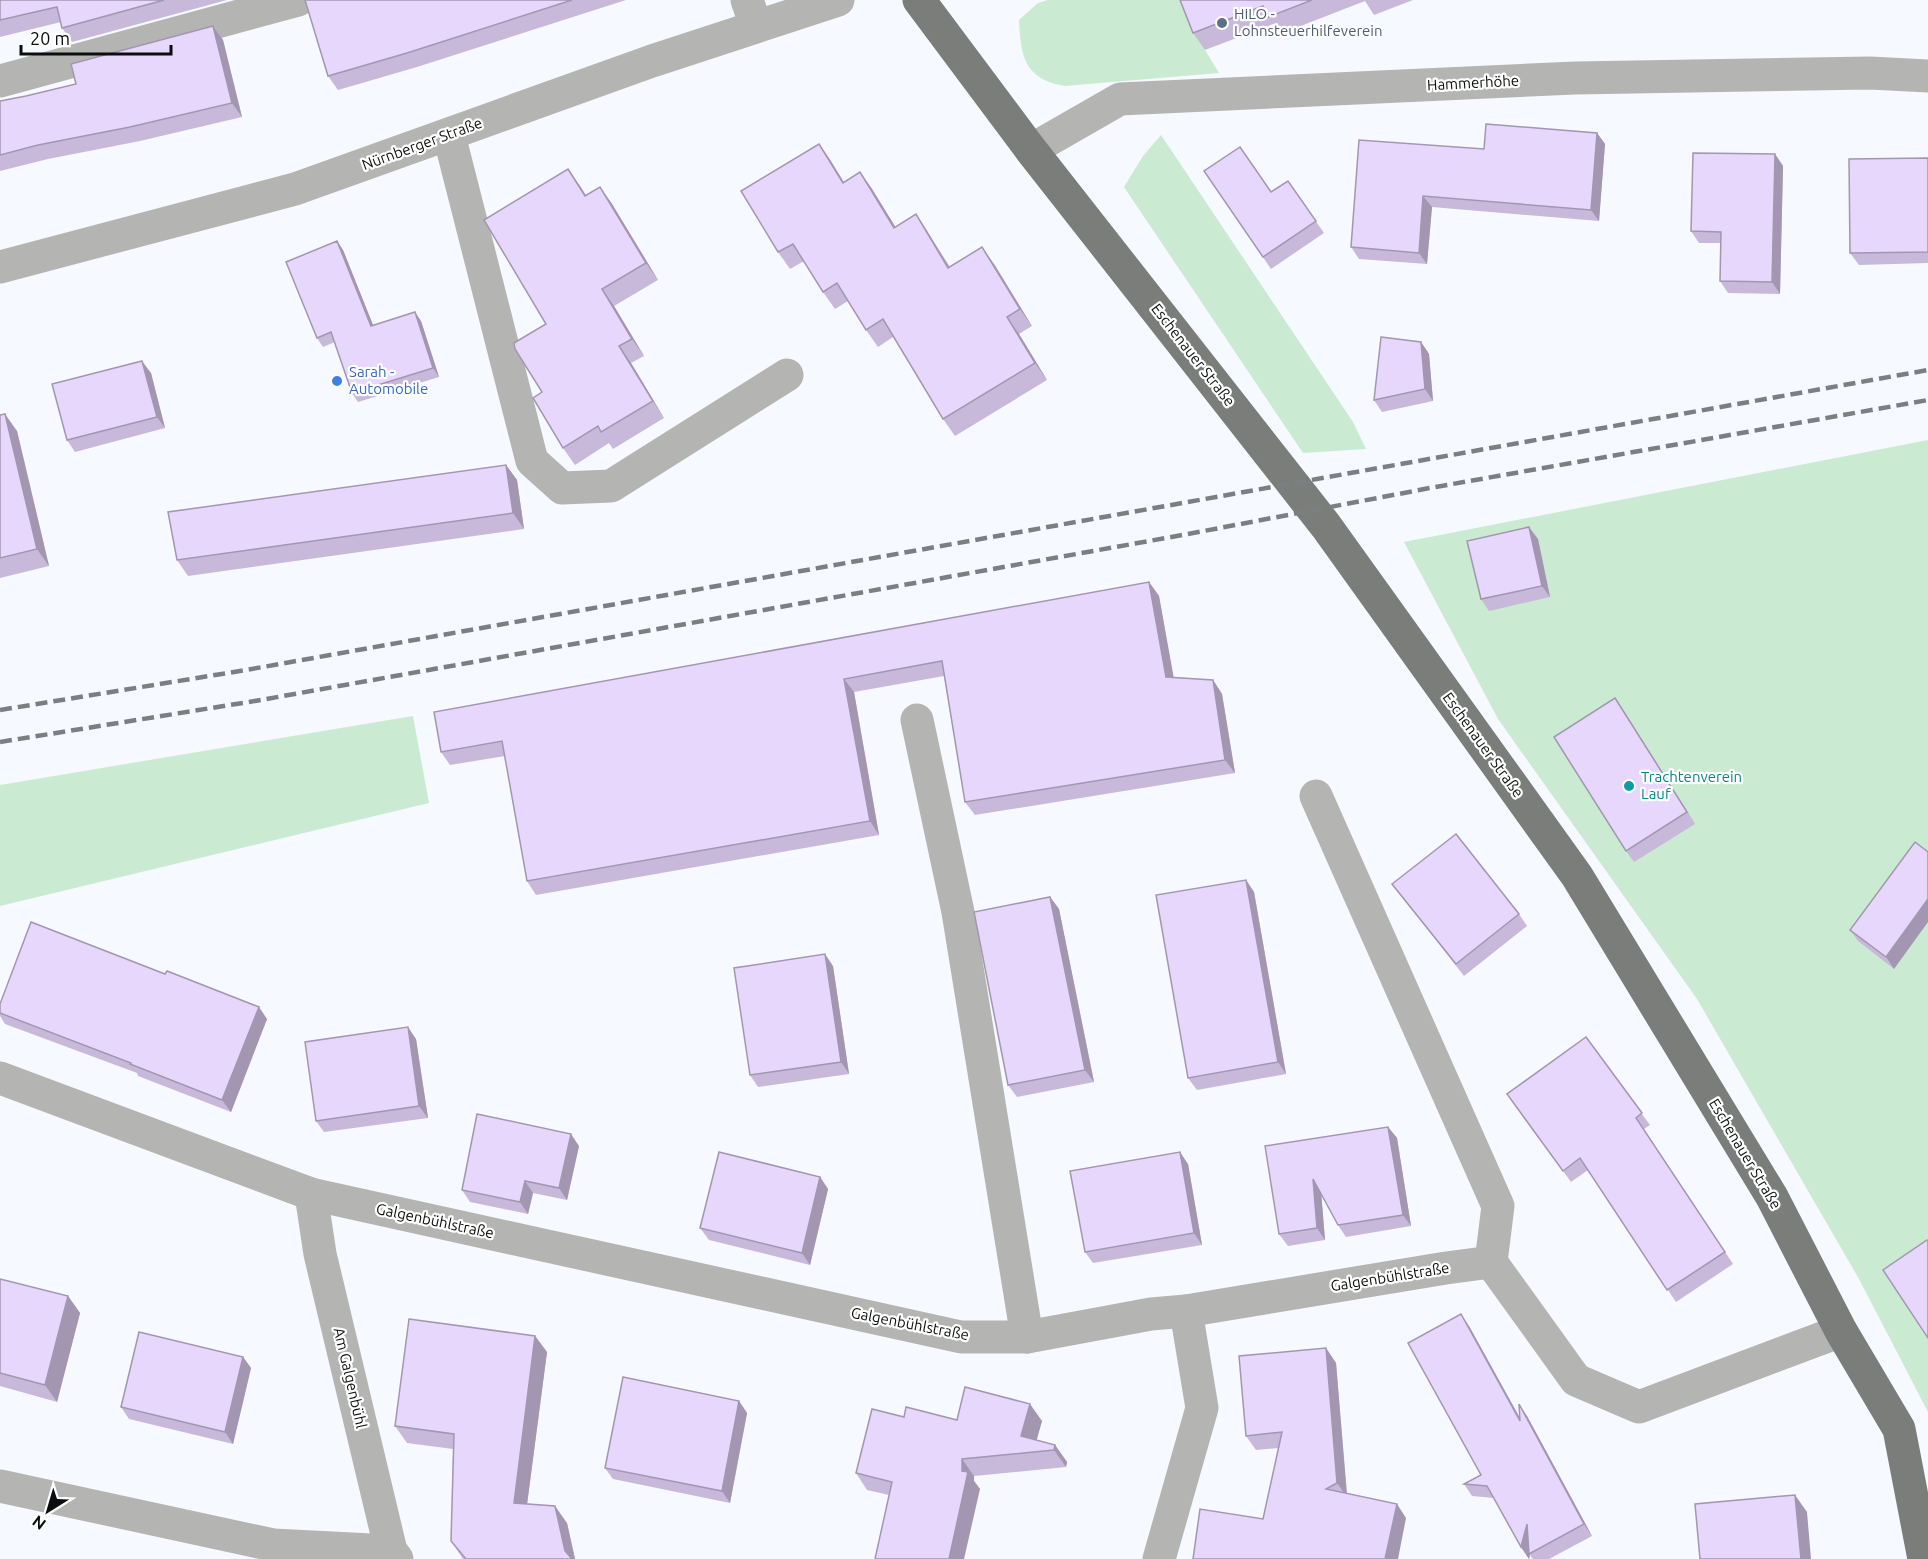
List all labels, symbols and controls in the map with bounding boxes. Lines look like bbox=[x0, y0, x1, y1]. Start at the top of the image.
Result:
place label: HILO - Lohnsteuerhilfeverein bbox=[1234, 5, 1383, 39]
marker: HILO - Lohnsteuerhilfeverein bbox=[1215, 16, 1229, 30]
scale bar bbox=[21, 18, 171, 56]
text: 20 m bbox=[30, 28, 70, 48]
street label: Hammerhöhe bbox=[1426, 72, 1519, 93]
street label: Nürnberger Straße bbox=[359, 114, 484, 173]
street label: Eschenauer Straße bbox=[1148, 300, 1239, 409]
place label: Sarah - Automobile bbox=[349, 363, 428, 397]
marker: Sarah - Automobile bbox=[330, 374, 344, 388]
street label: Eschenauer Straße bbox=[1440, 689, 1527, 800]
place label: Trachtenverein Lauf bbox=[1641, 768, 1742, 802]
marker: Trachtenverein Lauf bbox=[1622, 779, 1636, 793]
street label: Eschenauer Straße bbox=[1706, 1096, 1785, 1212]
street label: Galgenbühlstraße bbox=[375, 1200, 496, 1241]
street label: Galgenbühlstraße bbox=[1329, 1259, 1451, 1294]
street label: Galgenbühlstraße bbox=[850, 1304, 971, 1343]
street label: Am Galgenbühl bbox=[331, 1326, 370, 1430]
north arrow bbox=[18, 1481, 78, 1541]
text: N bbox=[29, 1512, 49, 1534]

